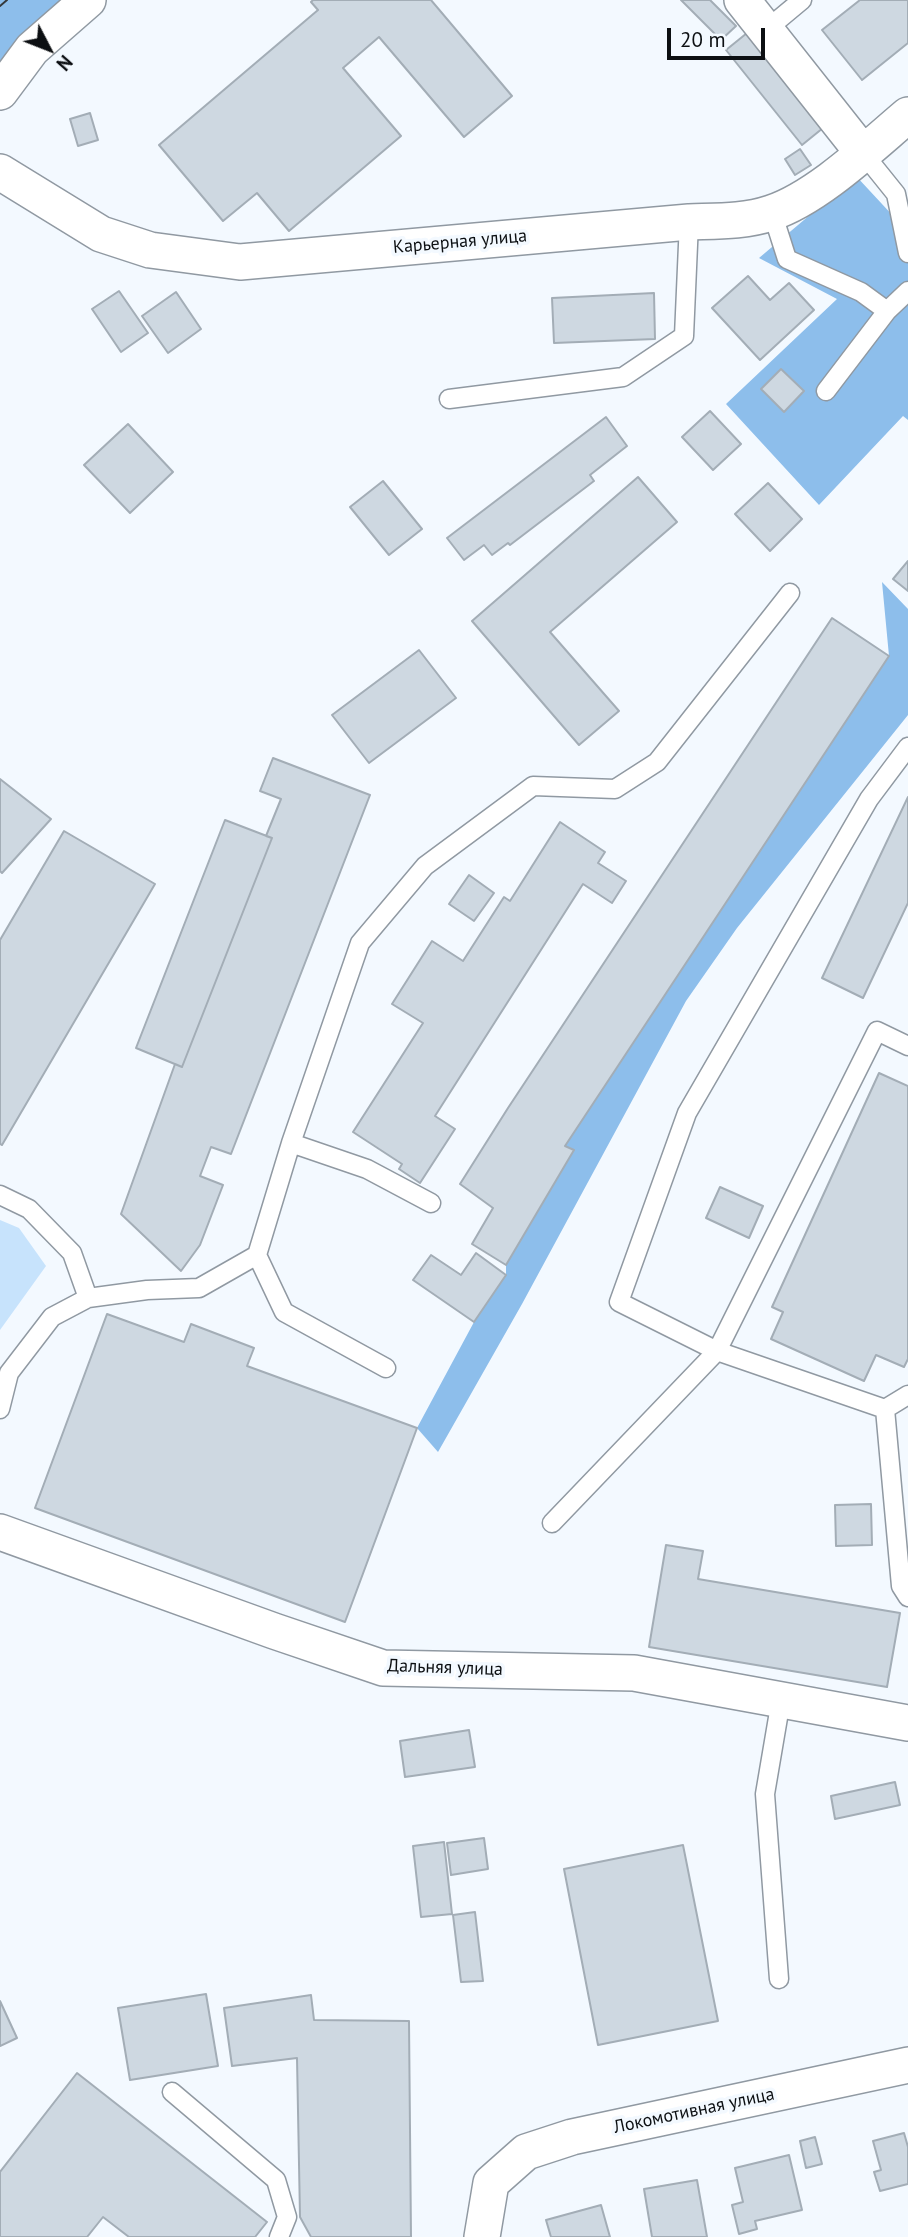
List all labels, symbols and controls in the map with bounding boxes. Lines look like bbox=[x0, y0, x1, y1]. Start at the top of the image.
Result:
north arrow bbox=[14, 14, 84, 84]
scale bar bbox=[670, 14, 768, 58]
text: 20 m bbox=[680, 26, 726, 53]
text: N bbox=[52, 50, 78, 76]
street label: Карьерная улица bbox=[392, 225, 528, 259]
street label: Дальняя улица bbox=[387, 1655, 503, 1681]
street label: Локомотивная улица bbox=[612, 2083, 776, 2139]

